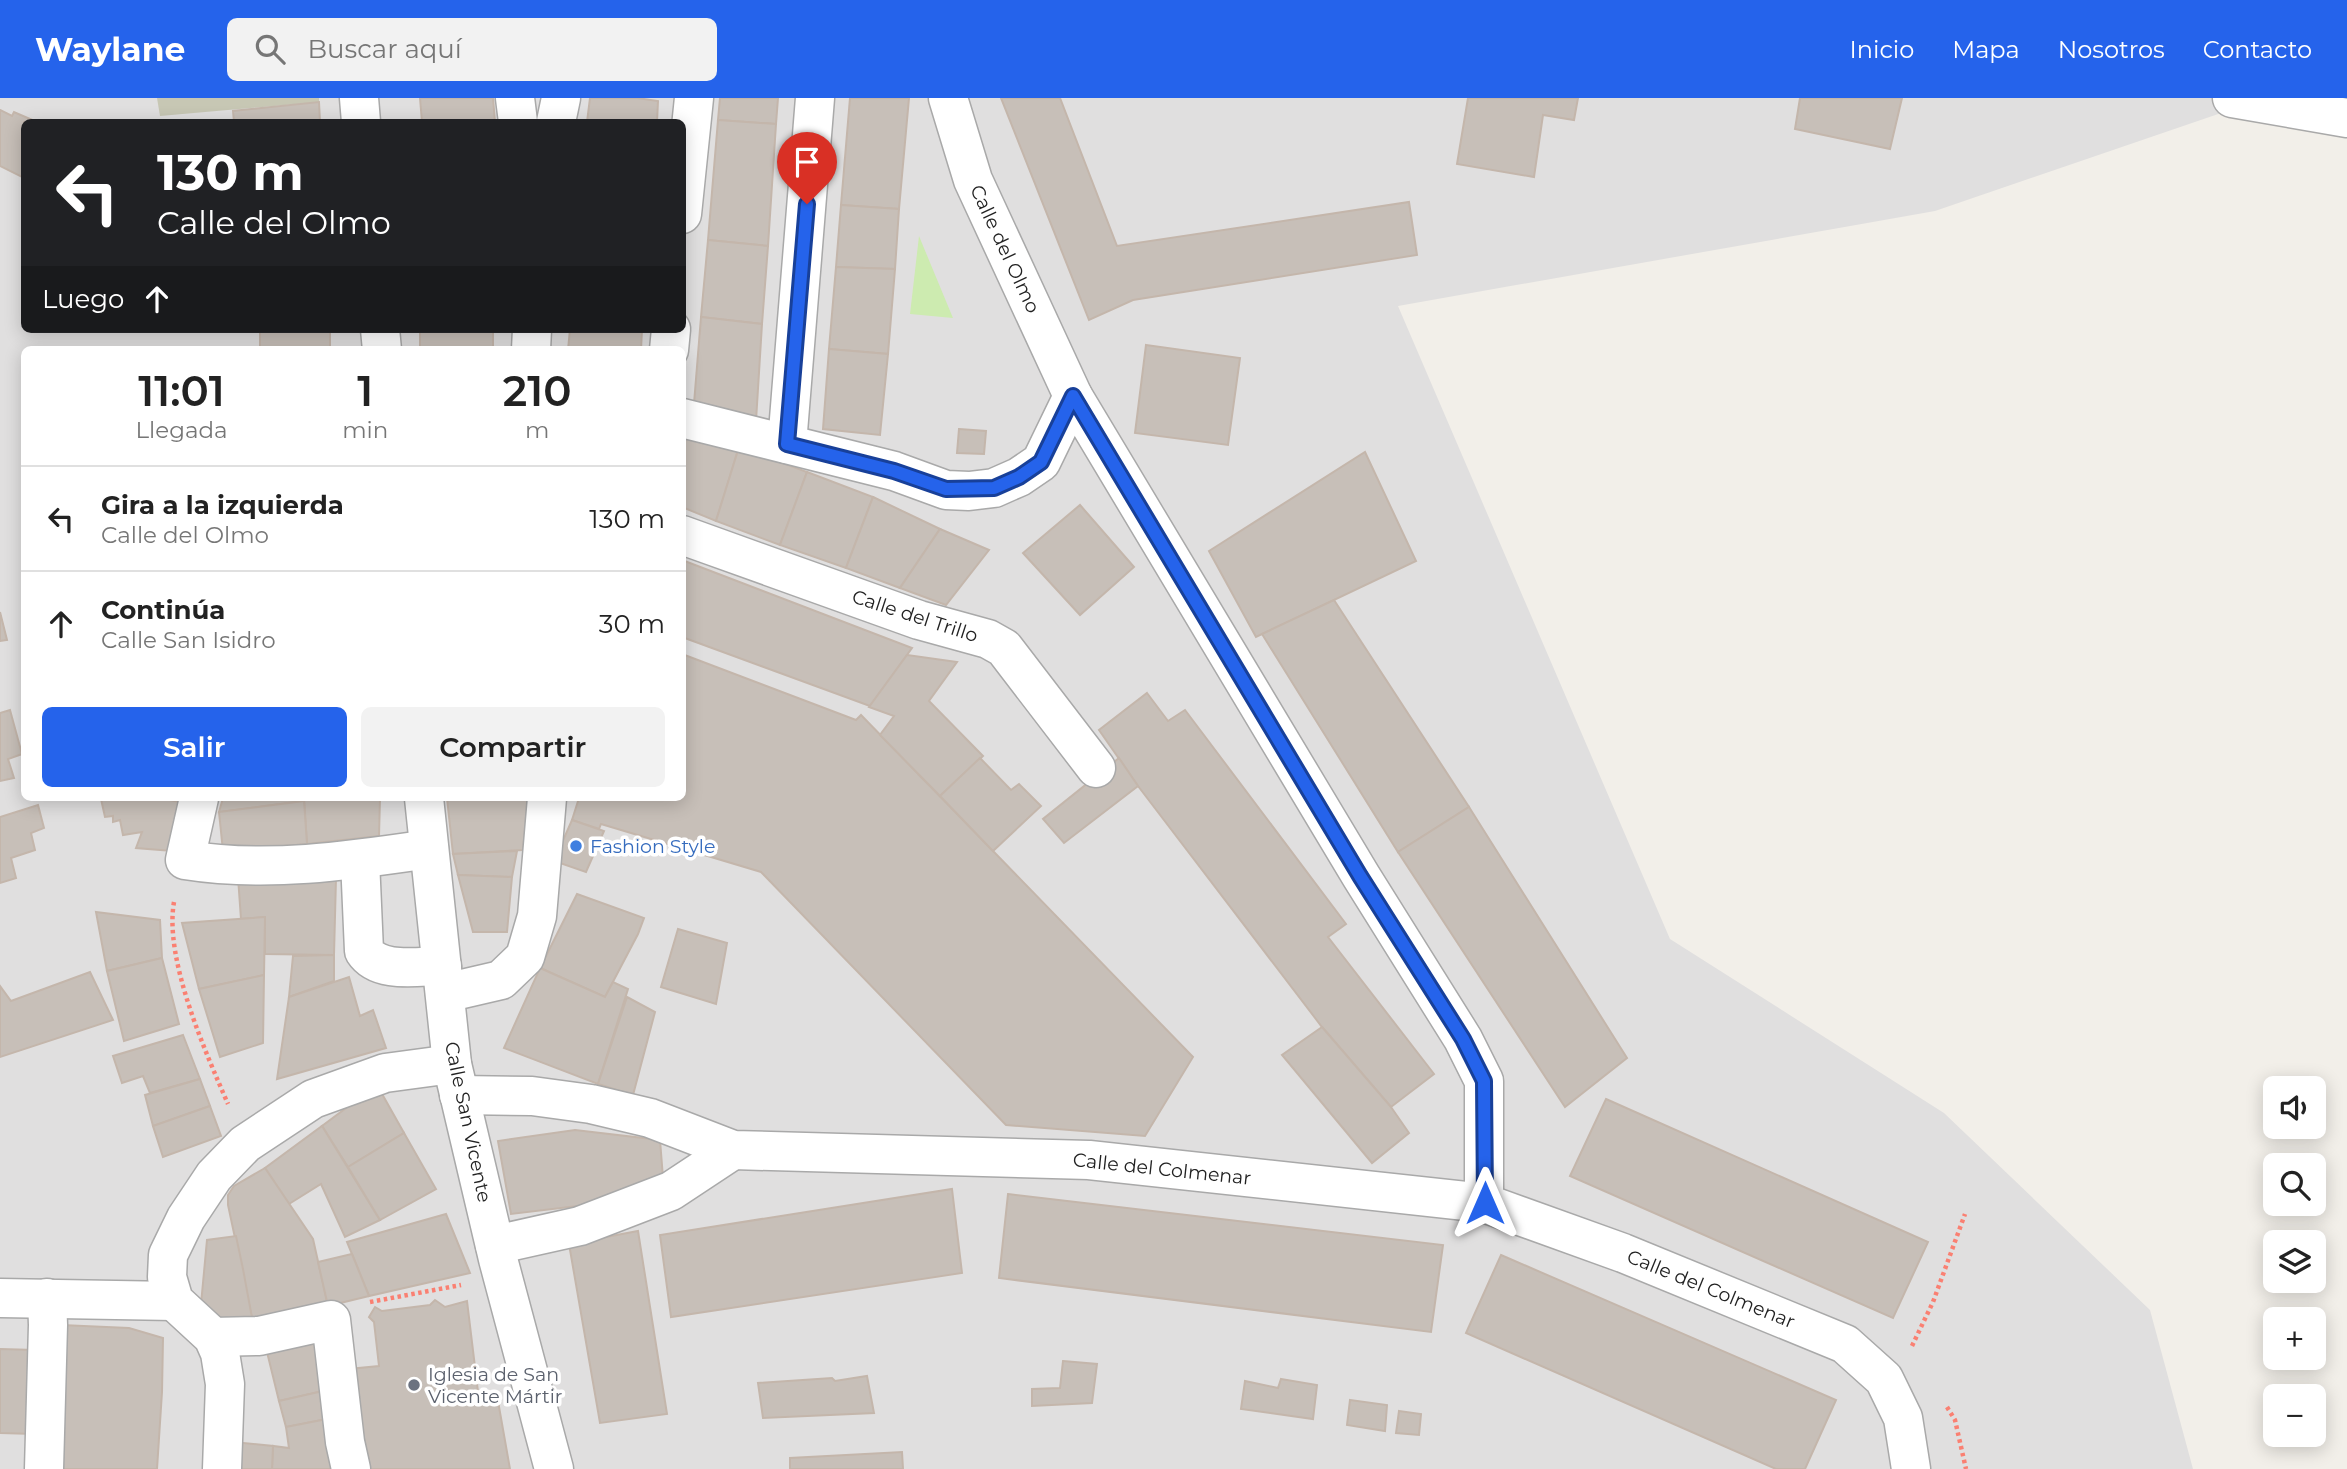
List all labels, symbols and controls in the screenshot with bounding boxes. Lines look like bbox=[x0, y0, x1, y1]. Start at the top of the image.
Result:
search box bbox=[227, 18, 717, 81]
text: Waylane bbox=[35, 29, 185, 69]
icon: search bbox=[251, 30, 289, 68]
text: Buscar aquí bbox=[307, 33, 462, 65]
text: Inicio bbox=[1849, 35, 1914, 64]
text: Mapa bbox=[1952, 35, 2020, 64]
text: Nosotros bbox=[2058, 35, 2165, 64]
text: Contacto bbox=[2203, 35, 2312, 64]
pin bbox=[777, 132, 837, 204]
text: 130 m bbox=[157, 143, 304, 202]
icon: arrive bbox=[788, 143, 826, 181]
icon: left bbox=[42, 147, 133, 238]
street label: Calle del Olmo bbox=[965, 181, 1045, 317]
text: Calle del Olmo bbox=[157, 203, 391, 242]
icon: ahead bbox=[138, 280, 176, 318]
text: Luego bbox=[42, 283, 124, 315]
text: 11:01 bbox=[138, 365, 225, 417]
text: 1 bbox=[357, 365, 373, 417]
text: 210 bbox=[503, 365, 571, 417]
text: Llegada bbox=[136, 416, 228, 444]
text: min bbox=[342, 416, 388, 444]
text: m bbox=[525, 416, 549, 444]
text: Gira a la izquierda bbox=[101, 489, 344, 521]
icon: left bbox=[42, 500, 80, 538]
text: 130 m bbox=[589, 503, 665, 535]
text: Calle del Olmo bbox=[101, 521, 269, 549]
street label: Calle del Trillo bbox=[849, 585, 981, 647]
text: Continúa bbox=[101, 594, 225, 626]
icon: ahead bbox=[42, 605, 80, 643]
text: 30 m bbox=[599, 608, 665, 640]
text: Calle San Isidro bbox=[101, 626, 276, 654]
button: Salir bbox=[42, 707, 347, 787]
button: Compartir bbox=[361, 707, 665, 787]
place label: Fashion Style bbox=[590, 835, 715, 858]
marker: Fashion Style bbox=[568, 838, 584, 854]
street label: Calle San Vicente bbox=[440, 1040, 496, 1204]
map controls bbox=[2263, 1076, 2326, 1447]
button: sound bbox=[2263, 1076, 2326, 1139]
street label: Calle del Colmenar bbox=[1072, 1148, 1252, 1190]
button: search bbox=[2263, 1153, 2326, 1216]
position arrow bbox=[1448, 1166, 1522, 1240]
button: layers bbox=[2263, 1230, 2326, 1293]
street label: Calle del Colmenar bbox=[1624, 1245, 1798, 1333]
button: + bbox=[2263, 1307, 2326, 1370]
place label: Iglesia de San Vicente Mártir bbox=[428, 1363, 562, 1408]
marker: Iglesia de San Vicente Mártir bbox=[406, 1377, 422, 1393]
button: − bbox=[2263, 1384, 2326, 1447]

